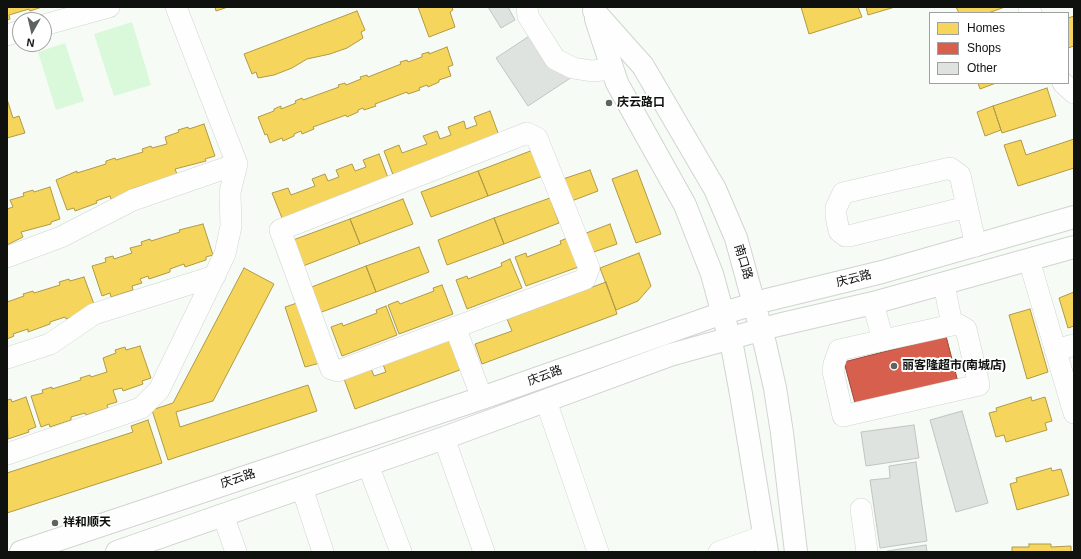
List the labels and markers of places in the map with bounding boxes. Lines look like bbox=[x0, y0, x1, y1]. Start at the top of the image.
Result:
place label: 庆云路口 bbox=[617, 96, 665, 110]
marker: 庆云路口 bbox=[604, 98, 614, 108]
place label: 丽客隆超市(南城店) bbox=[902, 359, 1006, 373]
marker: 丽客隆超市(南城店) bbox=[889, 361, 899, 371]
place label: 祥和顺天 bbox=[63, 516, 111, 530]
marker: 祥和顺天 bbox=[50, 518, 60, 528]

